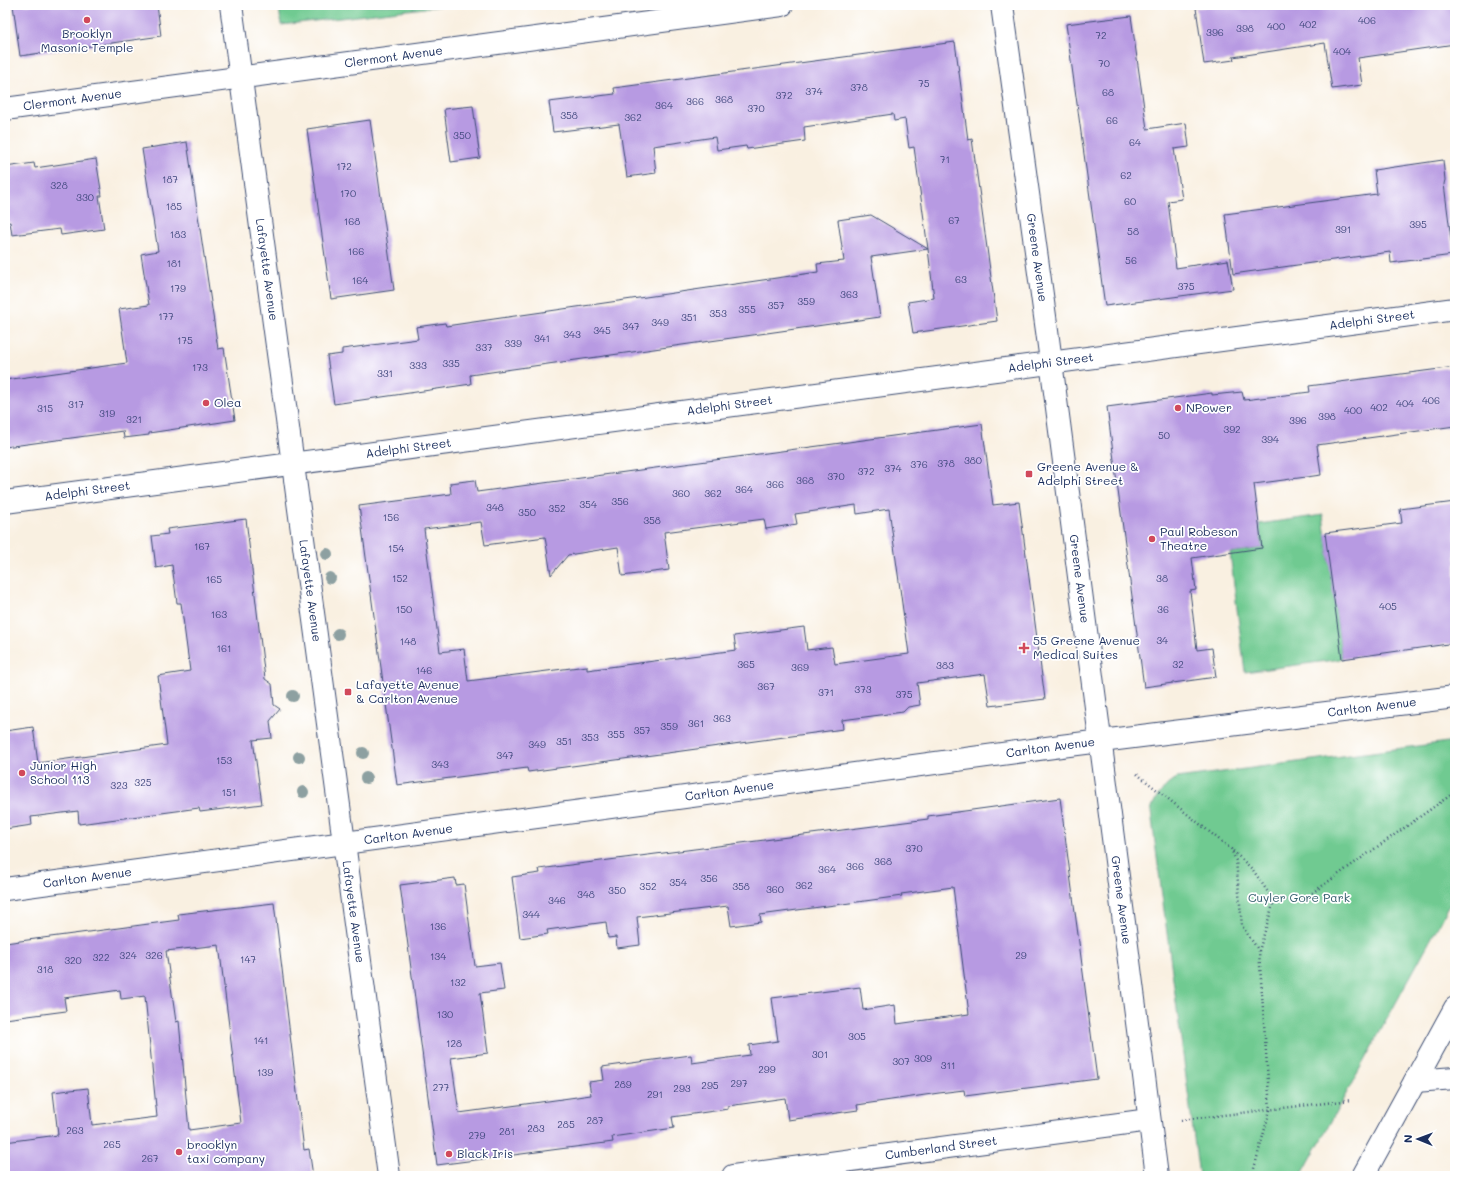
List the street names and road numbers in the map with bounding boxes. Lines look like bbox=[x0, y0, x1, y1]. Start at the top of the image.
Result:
street label: Clermont Avenue bbox=[343, 41, 444, 71]
street label: Clermont Avenue bbox=[22, 84, 122, 113]
street label: Greene Avenue bbox=[1024, 212, 1052, 303]
street label: Lafayette Avenue bbox=[253, 217, 283, 322]
street label: Adelphi Street bbox=[1328, 305, 1416, 333]
street label: Adelphi Street bbox=[1007, 348, 1094, 375]
street label: Adelphi Street bbox=[686, 391, 773, 418]
street label: Adelphi Street bbox=[364, 434, 452, 461]
street label: Adelphi Street bbox=[43, 476, 131, 504]
street label: Greene Avenue bbox=[1067, 533, 1094, 624]
street label: Lafayette Avenue bbox=[296, 538, 326, 643]
street label: Carlton Avenue bbox=[1326, 693, 1417, 720]
street label: Carlton Avenue bbox=[1005, 733, 1096, 760]
street label: Carlton Avenue bbox=[684, 776, 775, 804]
street label: Carlton Avenue bbox=[363, 819, 454, 847]
street label: Greene Avenue bbox=[1108, 855, 1136, 945]
street label: Lafayette Avenue bbox=[340, 860, 369, 964]
street label: Carlton Avenue bbox=[42, 863, 133, 891]
street label: Cumberland Street bbox=[884, 1132, 998, 1162]

